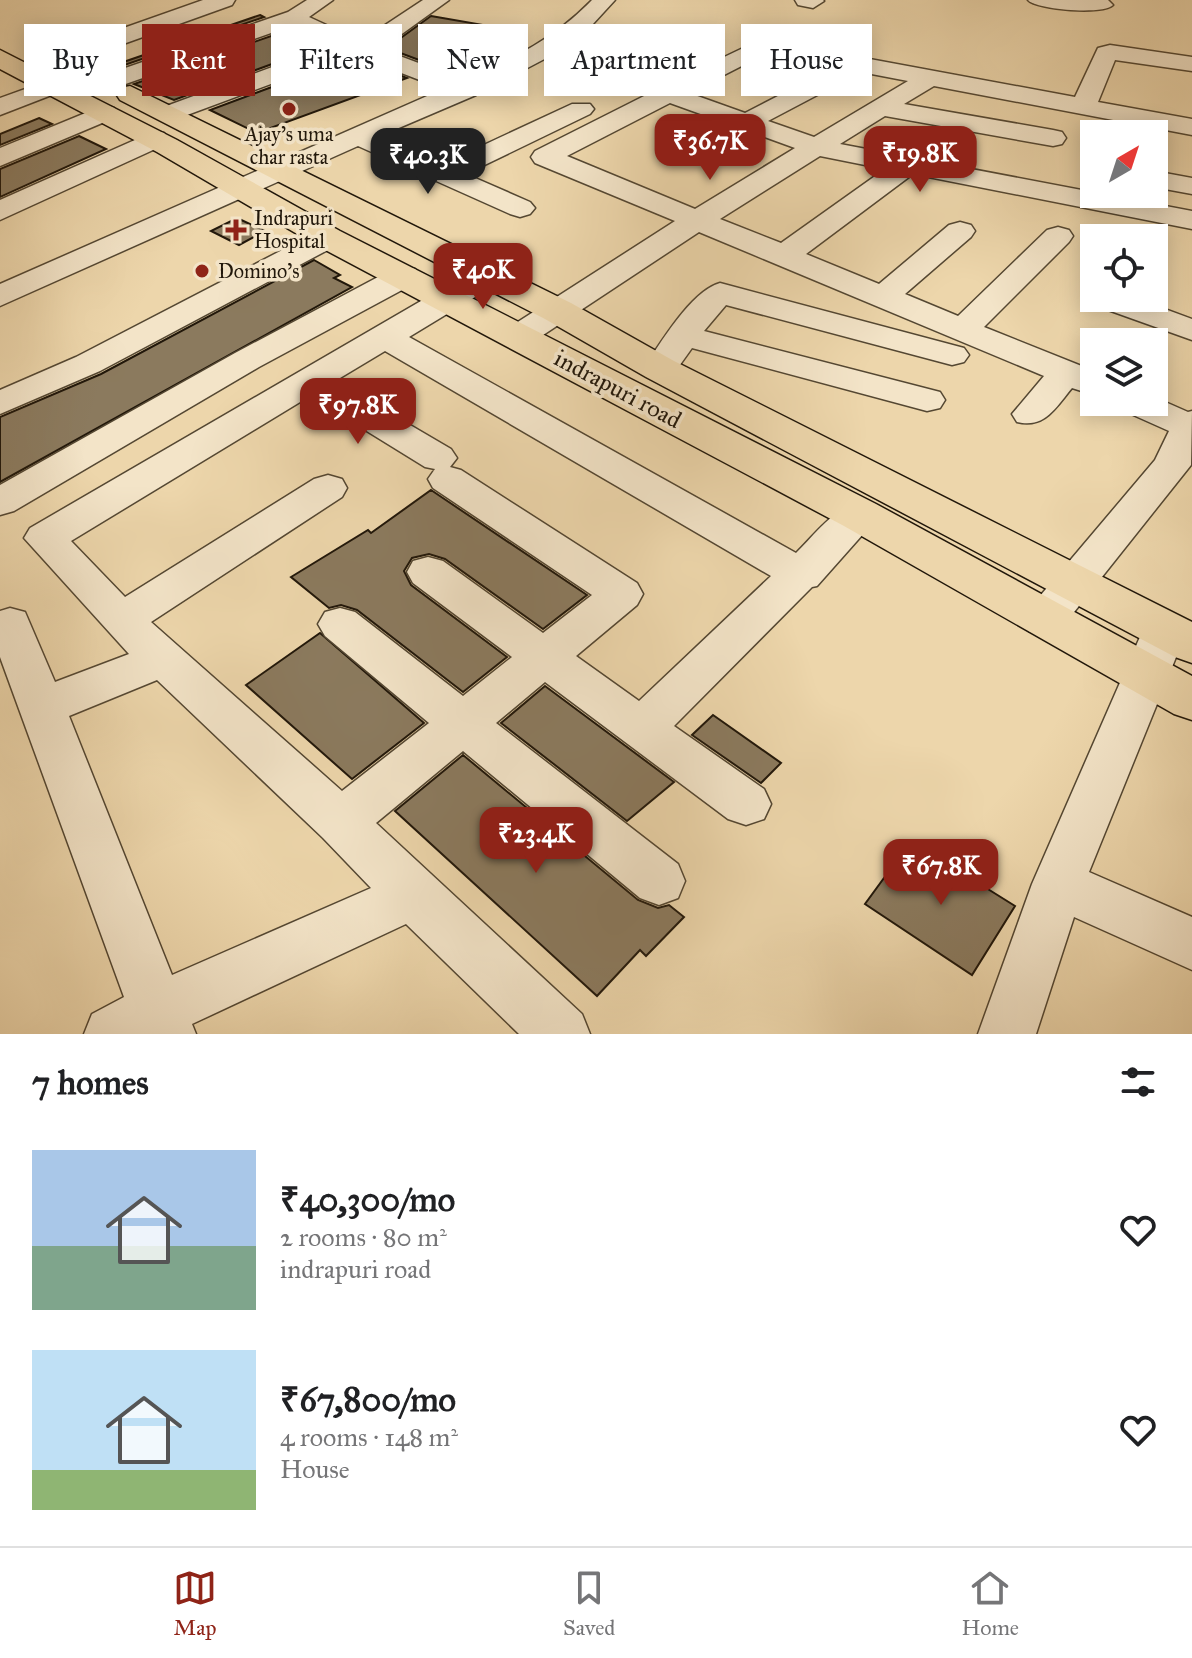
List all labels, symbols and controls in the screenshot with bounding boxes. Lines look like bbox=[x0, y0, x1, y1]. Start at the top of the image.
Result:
chip: Buy bbox=[24, 24, 126, 96]
chip: Rent bbox=[142, 24, 255, 96]
chip: Filters bbox=[271, 24, 402, 96]
chip: New bbox=[418, 24, 528, 96]
chip: Apartment bbox=[544, 24, 725, 96]
chip: House bbox=[741, 24, 872, 96]
marker: Ajay's uma char rasta bbox=[280, 100, 298, 118]
pin: ₹36.7K bbox=[645, 114, 775, 182]
north arrow bbox=[1080, 120, 1168, 208]
map controls bbox=[1080, 120, 1168, 416]
place label: Ajay's uma char rasta bbox=[244, 122, 334, 169]
text: ₹36.7K bbox=[673, 124, 747, 156]
pin: ₹19.8K bbox=[855, 126, 985, 194]
pin: ₹40.3K bbox=[363, 128, 493, 196]
text: ₹19.8K bbox=[882, 136, 958, 168]
text: ₹40.3K bbox=[389, 138, 467, 170]
place label: Indrapuri Hospital bbox=[254, 206, 334, 253]
marker: Indrapuri Hospital bbox=[225, 219, 247, 241]
button: locate bbox=[1080, 224, 1168, 312]
pin: ₹40K bbox=[436, 243, 530, 311]
text: ₹40K bbox=[452, 253, 514, 285]
place label: Domino's bbox=[218, 259, 299, 283]
marker: Domino's bbox=[193, 262, 211, 280]
button: layers bbox=[1080, 328, 1168, 416]
street label: indrapuri road bbox=[549, 343, 687, 435]
pin: ₹97.8K bbox=[293, 378, 423, 446]
text: ₹97.8K bbox=[318, 388, 398, 420]
pin: ₹23.4K bbox=[471, 807, 601, 875]
text: ₹23.4K bbox=[498, 817, 574, 849]
pin: ₹67.8K bbox=[876, 839, 1006, 907]
text: ₹67.8K bbox=[901, 849, 981, 881]
icon: filters bbox=[1116, 1060, 1160, 1104]
text: 7 homes bbox=[32, 1062, 149, 1103]
text: ₹40,300/mo bbox=[280, 1179, 455, 1220]
icon: home bbox=[96, 1182, 192, 1278]
icon: heart bbox=[1116, 1208, 1160, 1252]
text: 2 rooms · 80 m² bbox=[280, 1221, 447, 1253]
text: indrapuri road bbox=[280, 1253, 431, 1285]
text: ₹67,800/mo bbox=[280, 1379, 456, 1420]
icon: home bbox=[96, 1382, 192, 1478]
icon: heart bbox=[1116, 1408, 1160, 1452]
text: 4 rooms · 148 m² bbox=[280, 1421, 458, 1453]
text: House bbox=[280, 1453, 350, 1485]
tab: Map bbox=[173, 1566, 217, 1641]
tab: Saved bbox=[563, 1566, 615, 1641]
tab: Home bbox=[961, 1566, 1019, 1641]

